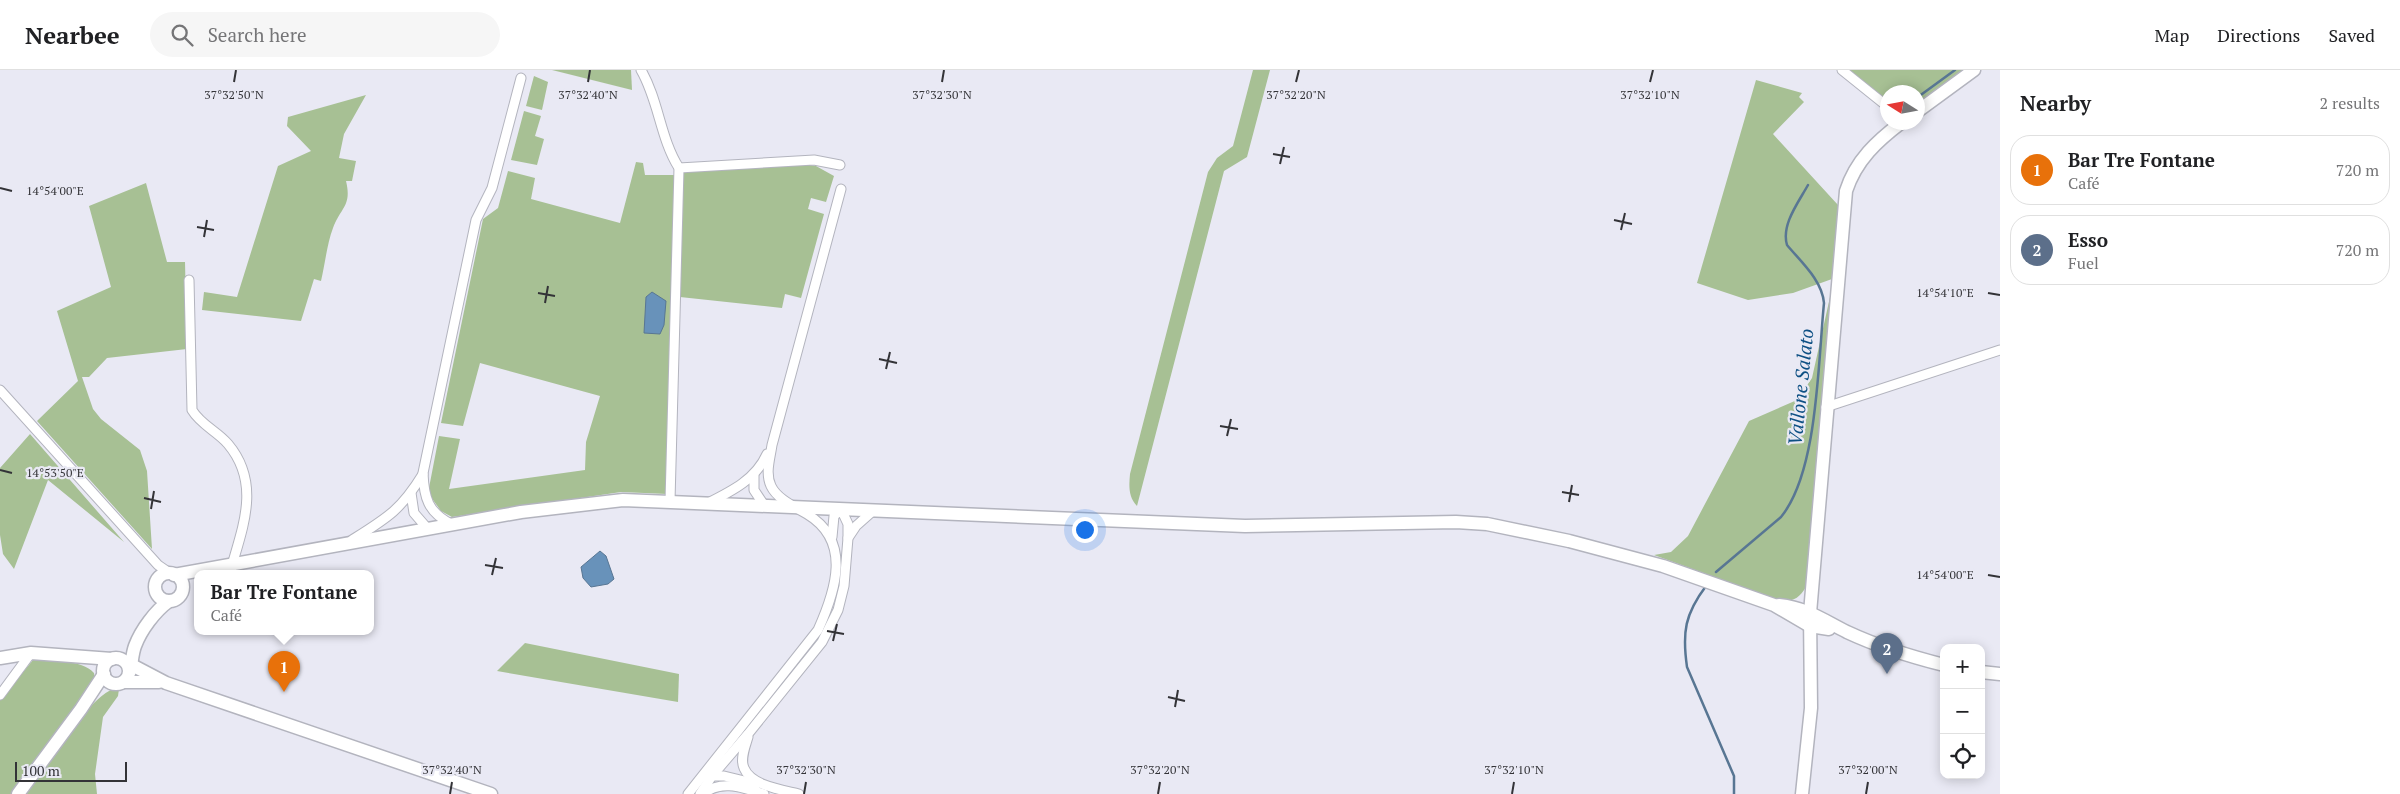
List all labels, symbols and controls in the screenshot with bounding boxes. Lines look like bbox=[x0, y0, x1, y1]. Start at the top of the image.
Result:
search box bbox=[150, 12, 500, 57]
text: Nearbee bbox=[25, 19, 120, 51]
icon: search bbox=[168, 21, 196, 49]
text: Search here bbox=[208, 22, 307, 47]
text: Map bbox=[2154, 23, 2189, 47]
text: Directions bbox=[2217, 23, 2300, 47]
text: Saved bbox=[2328, 23, 2375, 47]
north arrow bbox=[1880, 85, 1925, 130]
text: 37°32'50"N bbox=[204, 87, 264, 102]
text: 37°32'40"N bbox=[558, 87, 618, 102]
text: 37°32'30"N bbox=[912, 87, 972, 102]
text: 37°32'20"N bbox=[1266, 87, 1326, 102]
text: 37°32'10"N bbox=[1620, 87, 1680, 102]
text: Nearby bbox=[2020, 89, 2091, 117]
text: 2 results bbox=[2320, 92, 2380, 114]
text: Bar Tre Fontane bbox=[2068, 147, 2215, 172]
text: 1 bbox=[2032, 159, 2042, 181]
text: 720 m bbox=[2336, 159, 2379, 181]
text: Café bbox=[2068, 172, 2100, 194]
text: 14°54'00"E bbox=[26, 183, 84, 198]
text: Esso bbox=[2068, 227, 2108, 252]
text: 2 bbox=[2032, 239, 2042, 261]
text: 720 m bbox=[2336, 239, 2379, 261]
text: Fuel bbox=[2068, 252, 2099, 274]
text: 14°54'10"E bbox=[1916, 285, 1974, 300]
water label: Vallone Salato bbox=[1781, 327, 1819, 447]
text: 14°53'50"E bbox=[26, 465, 84, 480]
your location bbox=[1072, 517, 1098, 543]
text: 14°54'00"E bbox=[1916, 567, 1974, 582]
popup bbox=[194, 570, 374, 635]
text: Bar Tre Fontane bbox=[211, 579, 357, 604]
text: Café bbox=[211, 604, 242, 626]
pin: 2 bbox=[1871, 633, 1903, 674]
map controls bbox=[1940, 644, 1985, 779]
button: + bbox=[1940, 644, 1985, 689]
pin: 1 bbox=[268, 651, 300, 692]
button: − bbox=[1940, 689, 1985, 734]
button: locate bbox=[1940, 734, 1985, 779]
scale bar bbox=[15, 759, 128, 782]
text: 100 m bbox=[22, 761, 60, 780]
text: 37°32'40"N bbox=[422, 762, 482, 777]
text: 37°32'30"N bbox=[776, 762, 836, 777]
text: 37°32'20"N bbox=[1130, 762, 1190, 777]
text: 37°32'10"N bbox=[1484, 762, 1544, 777]
text: 37°32'00"N bbox=[1838, 762, 1898, 777]

